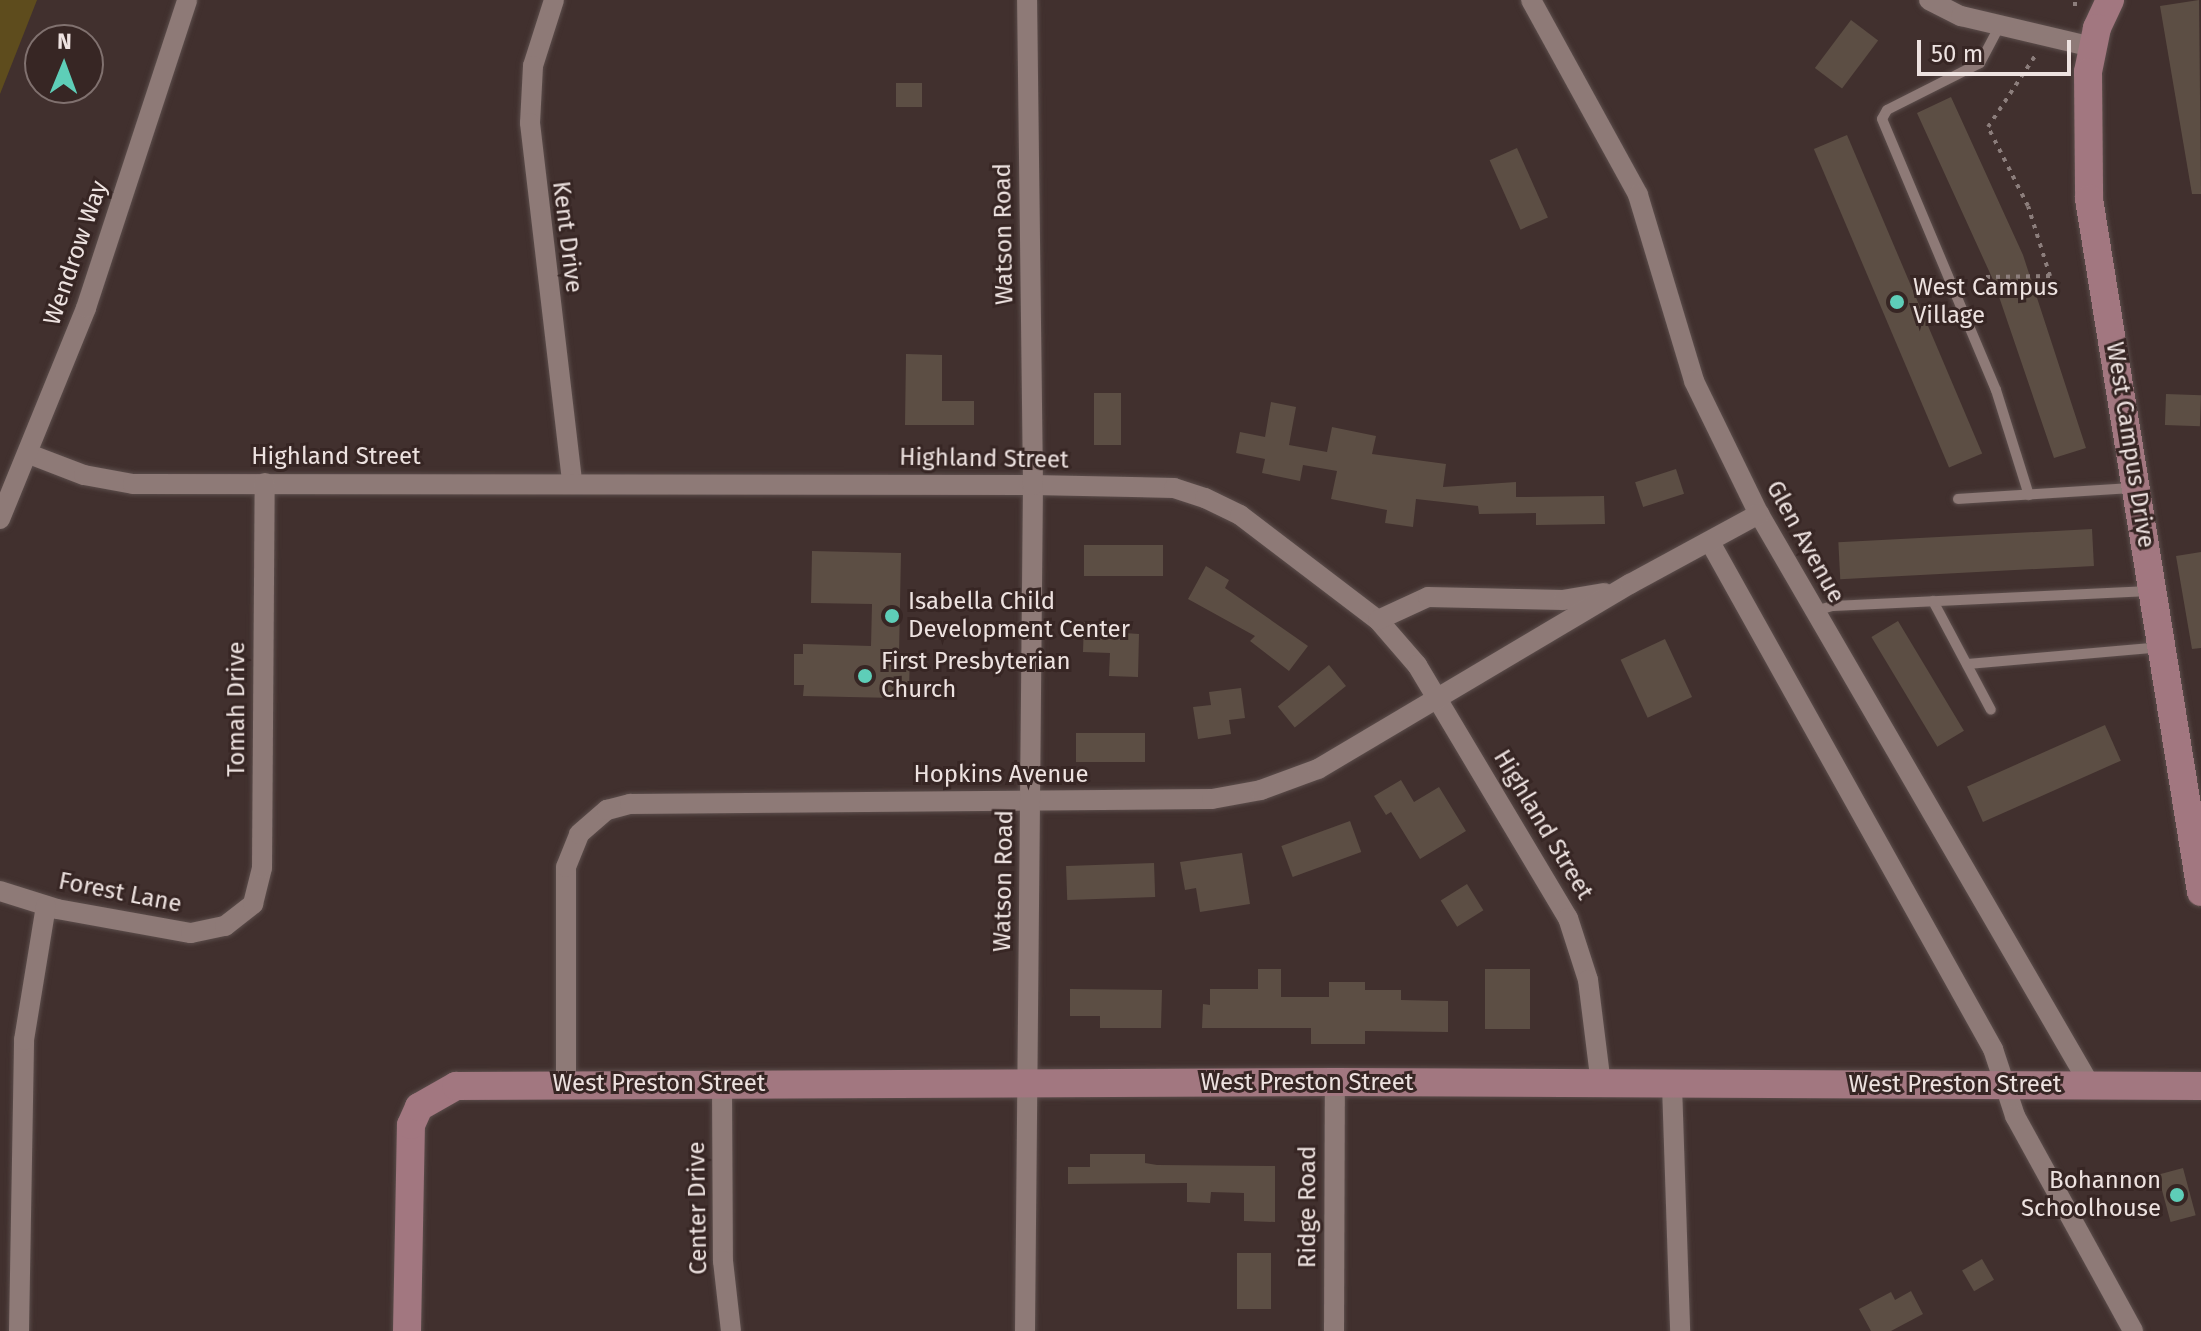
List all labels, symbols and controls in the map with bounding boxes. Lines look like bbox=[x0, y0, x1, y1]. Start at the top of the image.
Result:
north arrow bbox=[24, 24, 104, 104]
scale bar bbox=[1921, 24, 2075, 74]
text: N bbox=[57, 28, 72, 55]
text: 50 m bbox=[1931, 40, 1983, 68]
street label: Watson Road bbox=[988, 163, 1020, 305]
street label: Wendrow Way bbox=[38, 177, 114, 329]
street label: Kent Drive bbox=[546, 180, 588, 294]
place label: West Campus Village bbox=[1913, 274, 2058, 330]
marker: West Campus Village bbox=[1888, 293, 1906, 311]
street label: West Campus Drive bbox=[2100, 340, 2160, 550]
street label: Highland Street bbox=[251, 443, 421, 471]
street label: Highland Street bbox=[899, 443, 1069, 475]
street label: Glen Avenue bbox=[1760, 476, 1850, 608]
place label: Isabella Child Development Center bbox=[908, 588, 1130, 644]
marker: Isabella Child Development Center bbox=[883, 607, 901, 625]
street label: Tomah Drive bbox=[223, 641, 251, 777]
place label: First Presbyterian Church bbox=[881, 648, 1071, 704]
marker: First Presbyterian Church bbox=[856, 667, 874, 685]
street label: Highland Street bbox=[1487, 745, 1599, 905]
street label: Hopkins Avenue bbox=[914, 761, 1088, 789]
street label: Watson Road bbox=[988, 810, 1020, 952]
street label: Forest Lane bbox=[56, 867, 184, 919]
street label: West Preston Street bbox=[1200, 1069, 1414, 1097]
street label: West Preston Street bbox=[552, 1070, 766, 1098]
street label: West Preston Street bbox=[1848, 1071, 2062, 1099]
street label: Center Drive bbox=[682, 1141, 714, 1275]
street label: Ridge Road bbox=[1294, 1146, 1322, 1268]
place label: Bohannon Schoolhouse bbox=[2021, 1167, 2161, 1223]
marker: Bohannon Schoolhouse bbox=[2168, 1186, 2186, 1204]

